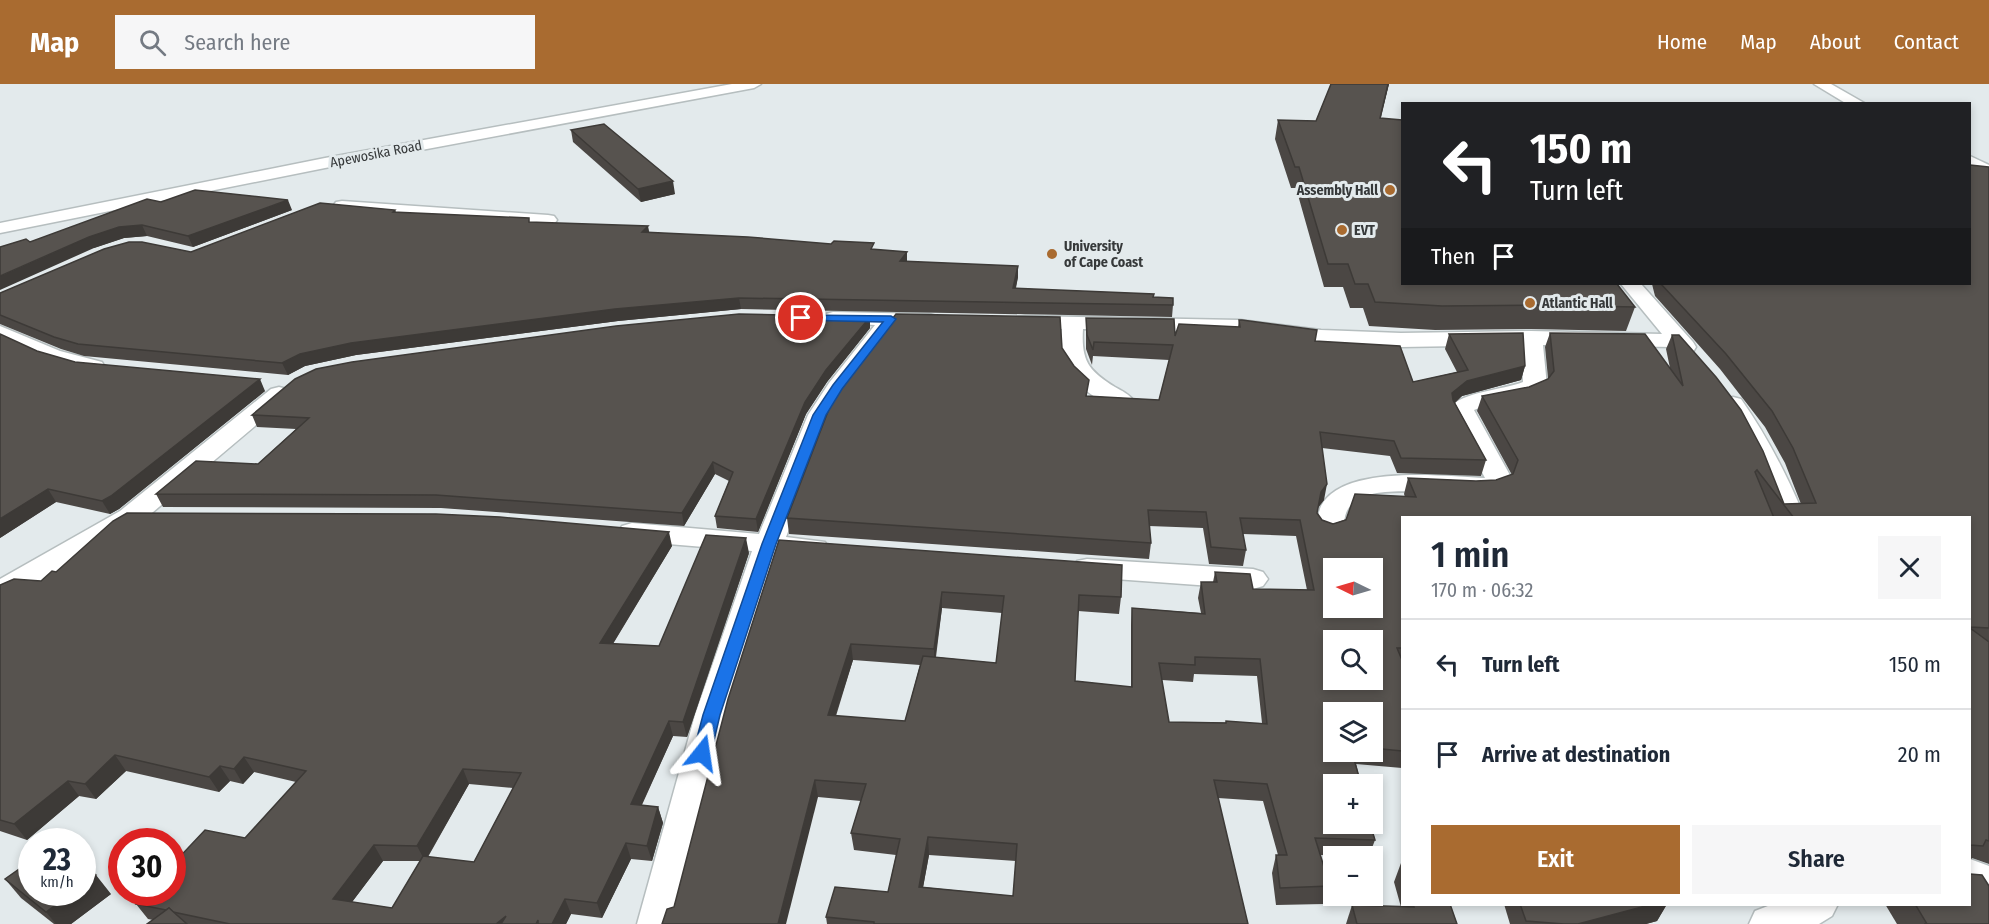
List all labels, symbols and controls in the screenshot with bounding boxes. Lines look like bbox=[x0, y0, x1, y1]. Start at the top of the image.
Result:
search box bbox=[115, 15, 535, 69]
text: Map bbox=[30, 26, 79, 59]
icon: search bbox=[136, 26, 169, 59]
text: Search here bbox=[184, 29, 290, 56]
text: Home bbox=[1657, 29, 1707, 55]
text: Map bbox=[1740, 29, 1777, 55]
text: About bbox=[1810, 29, 1861, 55]
text: Contact bbox=[1894, 29, 1959, 55]
text: 150 m bbox=[1530, 124, 1632, 174]
icon: left bbox=[1431, 126, 1509, 204]
street label: Apewosika Road bbox=[329, 137, 423, 171]
text: Turn left bbox=[1530, 175, 1623, 207]
place label: Assembly Hall bbox=[1296, 182, 1378, 199]
marker: Assembly Hall bbox=[1383, 183, 1397, 197]
place label: EVT bbox=[1354, 222, 1375, 239]
marker: EVT bbox=[1335, 223, 1349, 237]
place label: University of Cape Coast bbox=[1064, 238, 1144, 271]
icon: arrive bbox=[1487, 240, 1520, 273]
text: Then bbox=[1431, 243, 1475, 270]
marker: University of Cape Coast bbox=[1045, 247, 1059, 261]
pin bbox=[775, 292, 826, 343]
place label: Atlantic Hall bbox=[1541, 295, 1613, 312]
marker: Atlantic Hall bbox=[1523, 296, 1537, 310]
icon: arrive bbox=[784, 301, 817, 334]
text: 1 min bbox=[1431, 533, 1509, 577]
button: close bbox=[1878, 536, 1941, 599]
north arrow bbox=[1323, 558, 1383, 618]
map controls bbox=[1323, 558, 1383, 906]
text: 170 m · 06:32 bbox=[1431, 578, 1533, 602]
button: search bbox=[1323, 630, 1383, 690]
icon: left bbox=[1431, 648, 1464, 681]
text: Turn left bbox=[1482, 651, 1560, 678]
text: 150 m bbox=[1889, 651, 1941, 678]
button: layers bbox=[1323, 702, 1383, 762]
position arrow bbox=[670, 721, 734, 785]
icon: arrive bbox=[1431, 738, 1464, 771]
text: Arrive at destination bbox=[1482, 741, 1670, 768]
text: 20 m bbox=[1898, 741, 1941, 768]
button: + bbox=[1323, 774, 1383, 834]
button: Exit bbox=[1431, 825, 1680, 894]
button: Share bbox=[1692, 825, 1941, 894]
speed limit sign: 30 bbox=[108, 828, 186, 906]
text: 23 bbox=[43, 842, 71, 878]
button: − bbox=[1323, 846, 1383, 906]
text: km/h bbox=[40, 873, 74, 891]

